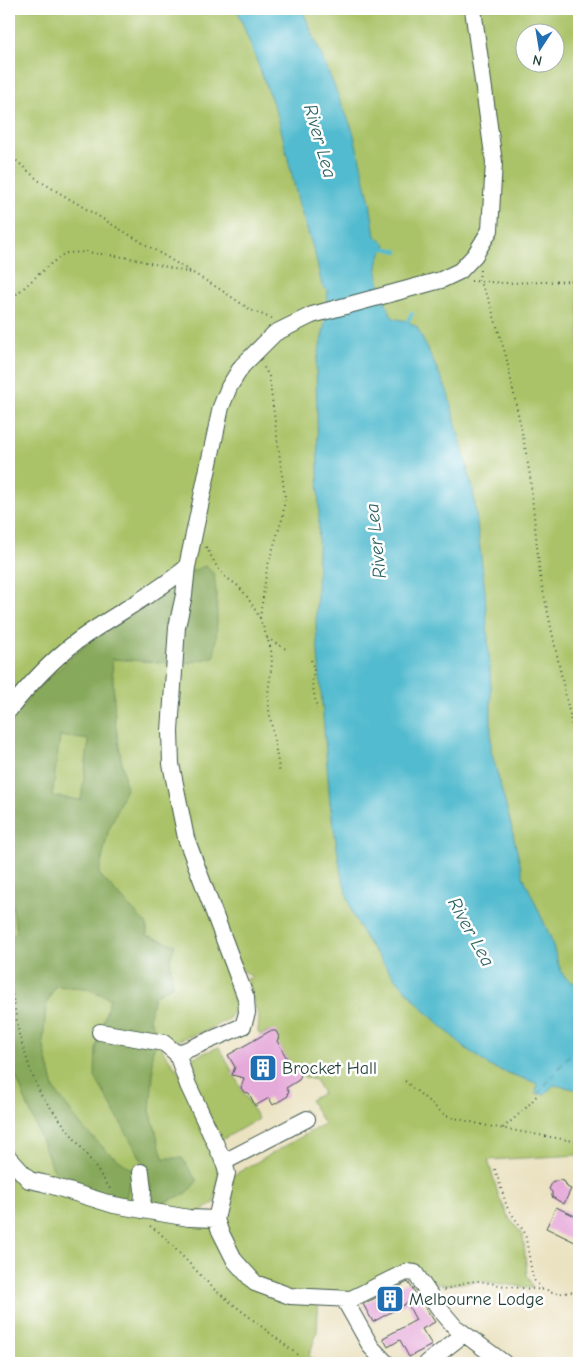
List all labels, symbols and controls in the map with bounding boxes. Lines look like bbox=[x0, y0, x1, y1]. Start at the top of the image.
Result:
north arrow bbox=[516, 22, 566, 72]
text: N bbox=[531, 51, 544, 69]
water label: River Lea bbox=[299, 102, 341, 181]
water label: River Lea bbox=[361, 502, 391, 580]
water label: River Lea bbox=[443, 894, 499, 971]
building icon: Brocket Hall bbox=[248, 1053, 278, 1083]
place label: Brocket Hall bbox=[282, 1058, 377, 1079]
building icon: Melbourne Lodge bbox=[375, 1284, 405, 1314]
place label: Melbourne Lodge bbox=[409, 1289, 544, 1310]

